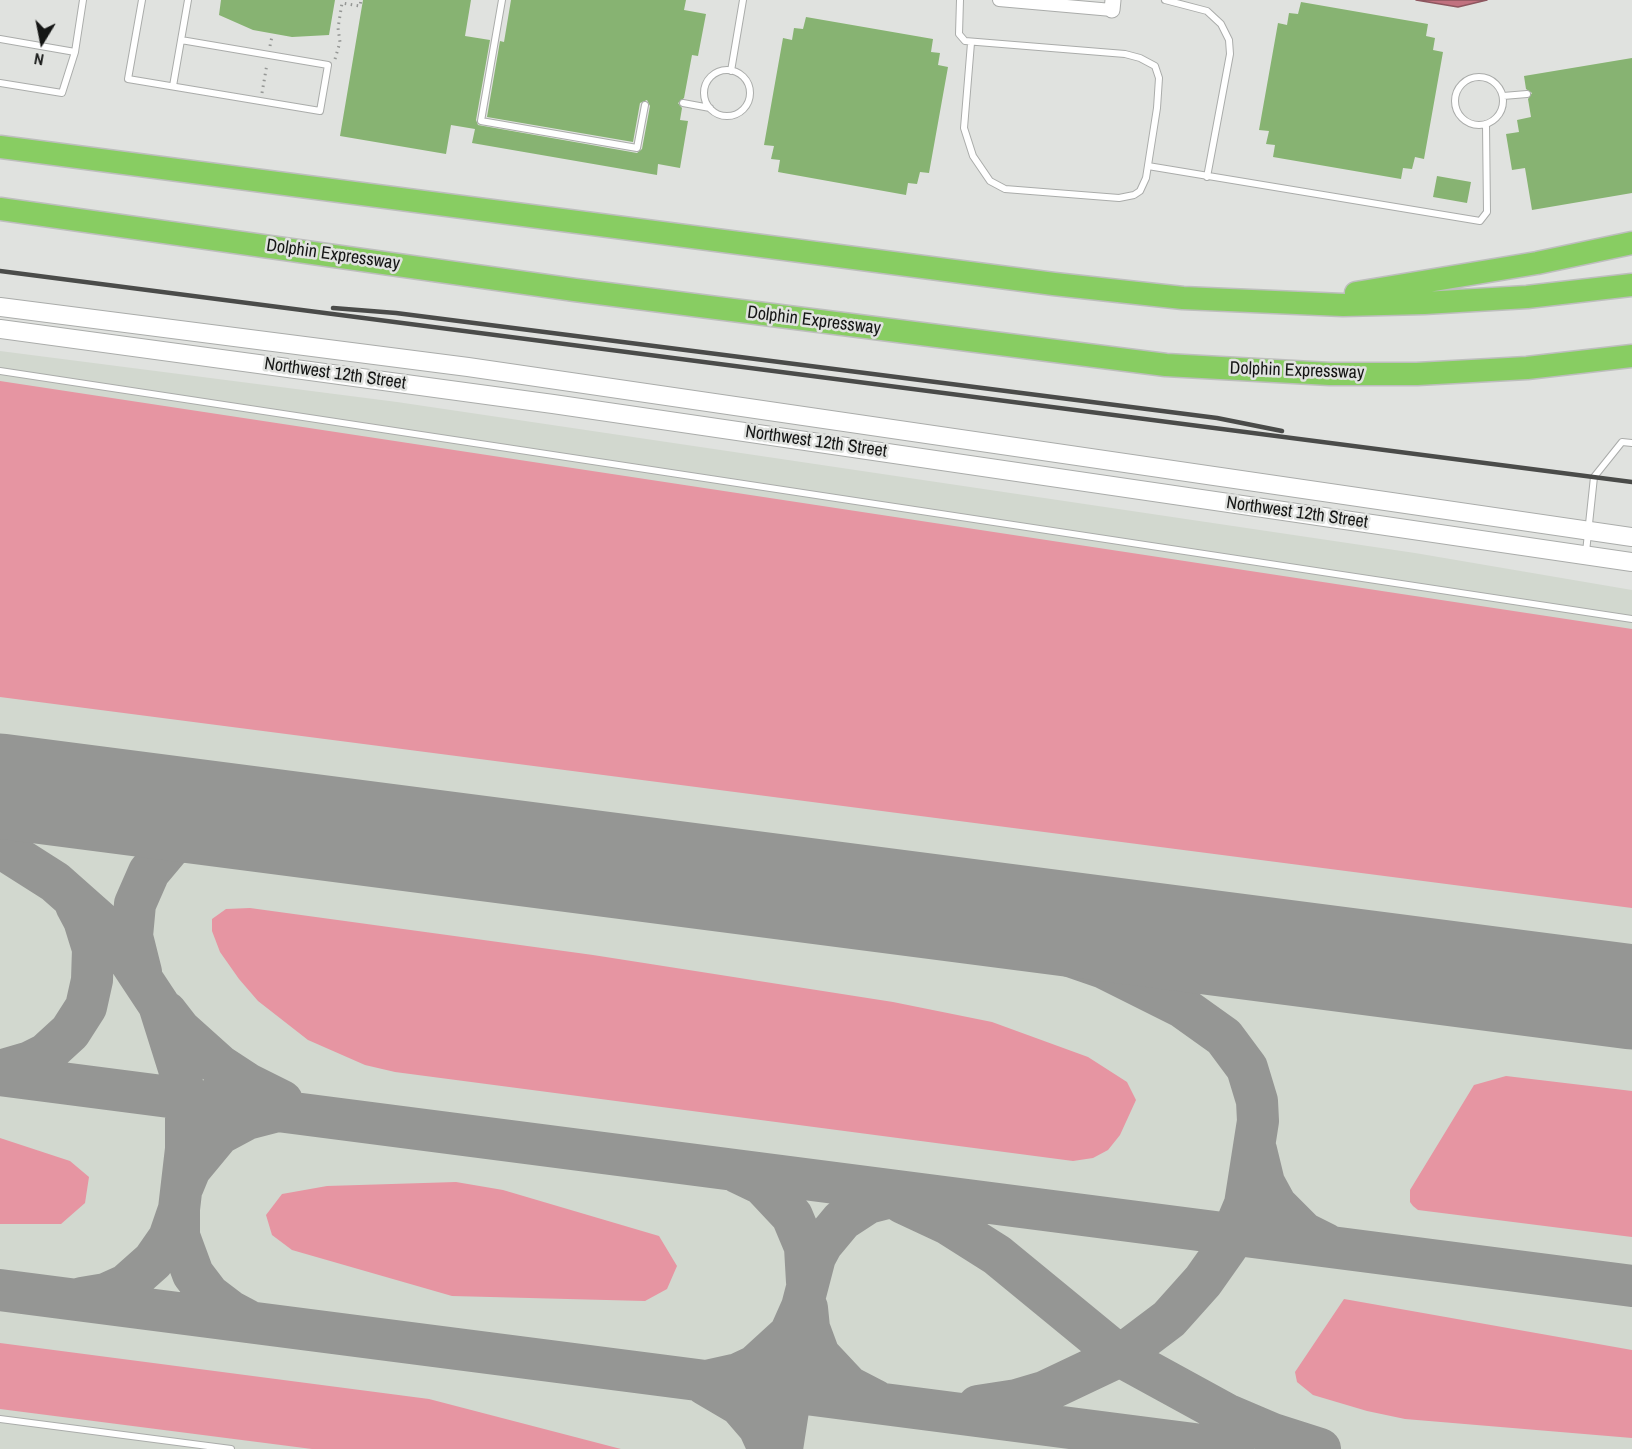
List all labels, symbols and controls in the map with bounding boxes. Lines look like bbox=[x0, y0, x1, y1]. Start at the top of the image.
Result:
north arrow bbox=[12, 12, 72, 72]
text: N bbox=[32, 48, 45, 71]
street label: Dolphin Expressway bbox=[265, 235, 401, 275]
street label: Dolphin Expressway bbox=[746, 302, 882, 340]
street label: Northwest 12th Street bbox=[263, 353, 407, 395]
street label: Dolphin Expressway bbox=[1229, 358, 1365, 384]
street label: Northwest 12th Street bbox=[744, 421, 888, 463]
street label: Northwest 12th Street bbox=[1225, 492, 1369, 534]

